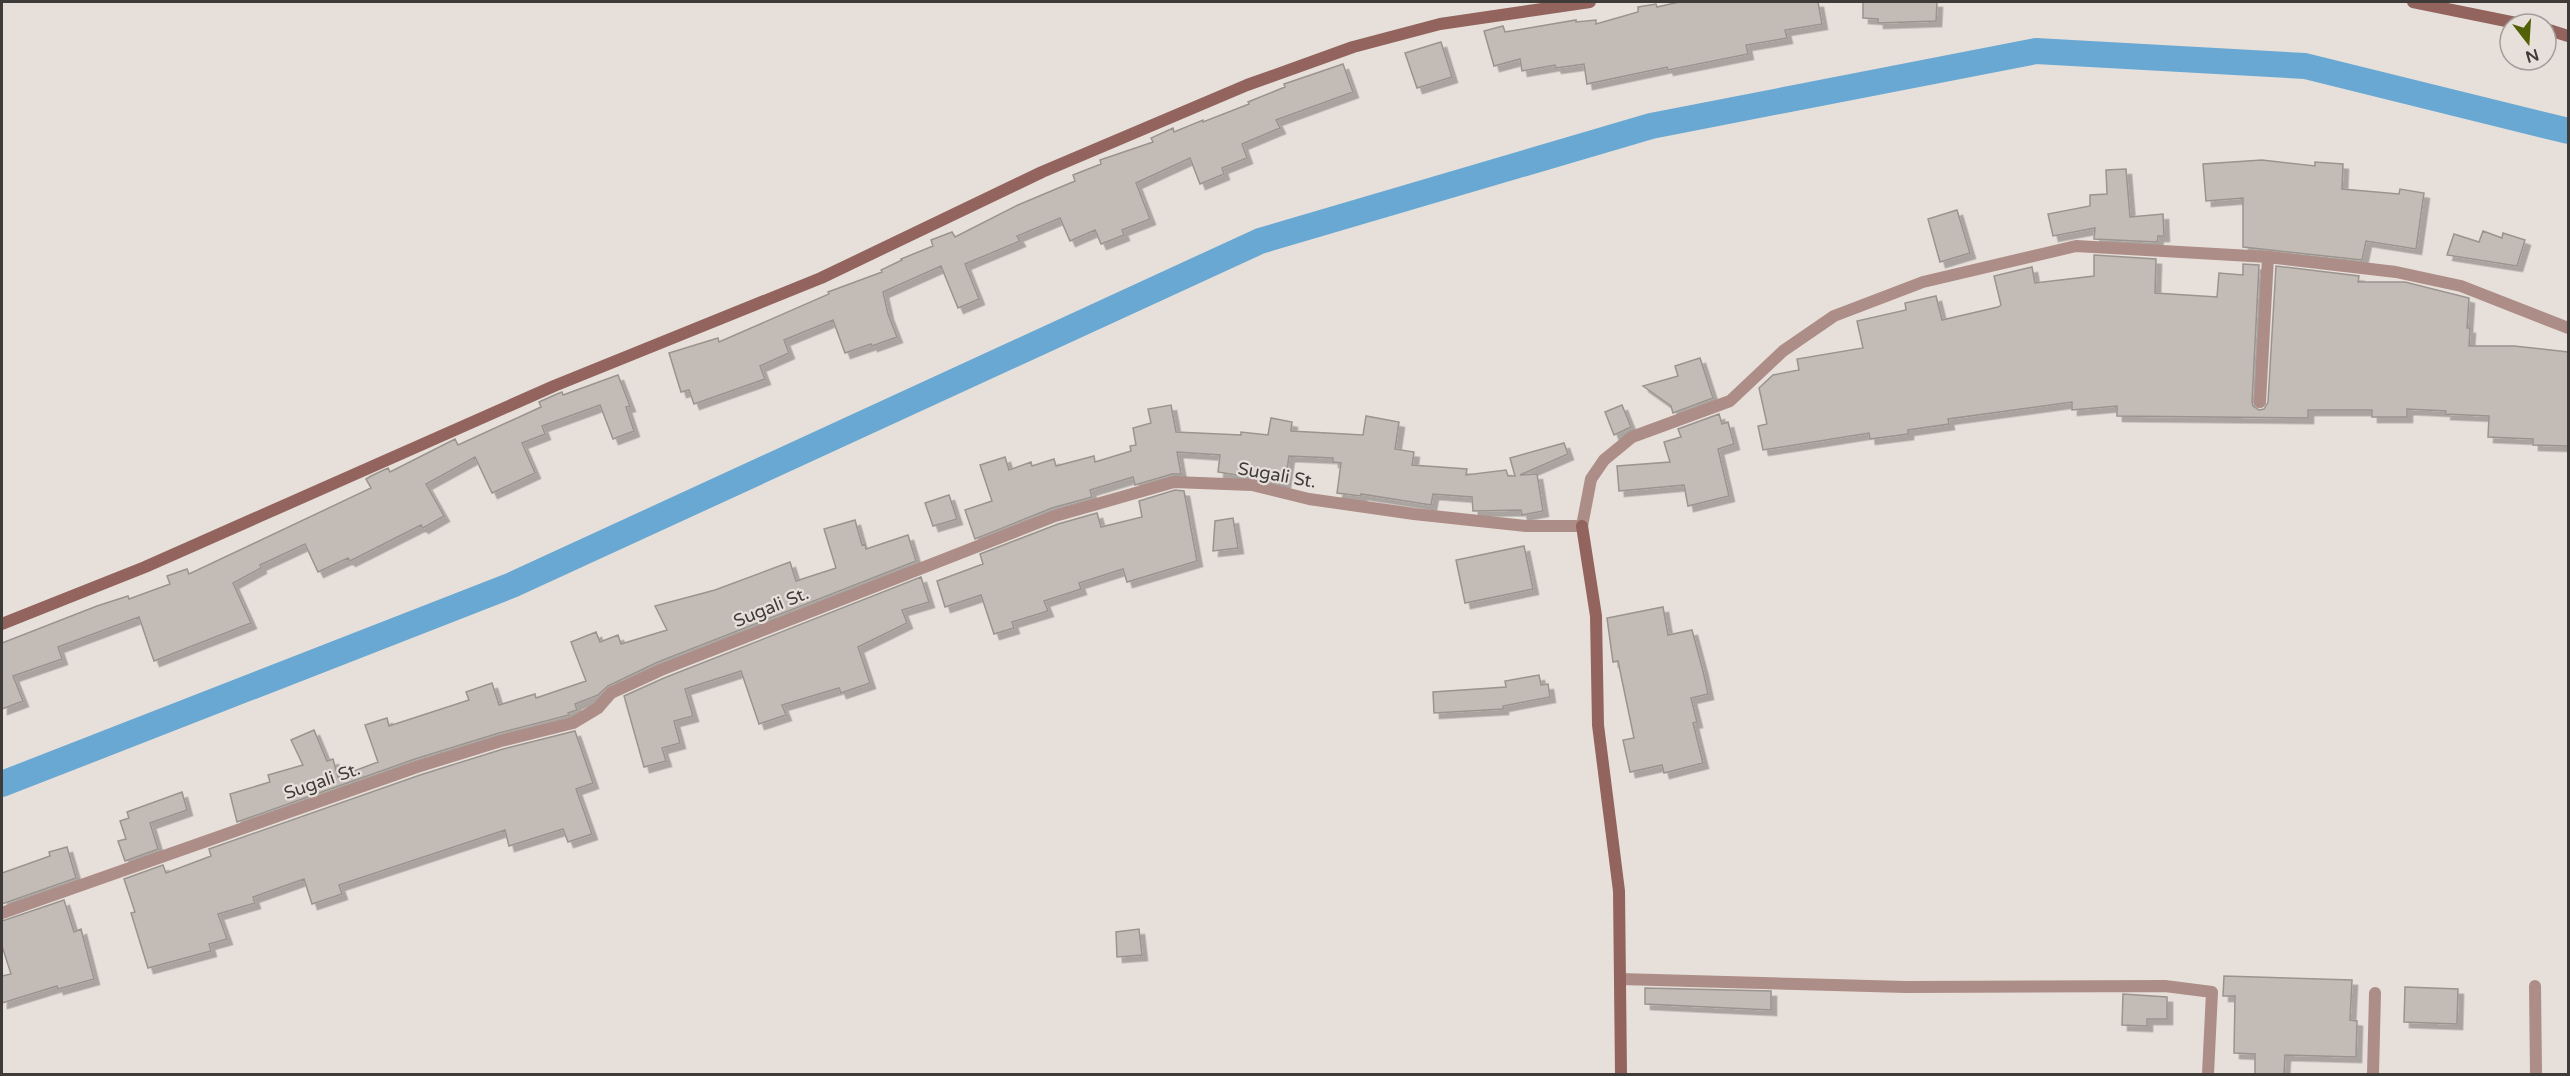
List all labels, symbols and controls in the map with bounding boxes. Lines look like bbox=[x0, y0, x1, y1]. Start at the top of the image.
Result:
north arrow bbox=[2498, 12, 2558, 72]
text: N bbox=[2523, 44, 2541, 67]
street label: Sugali St. bbox=[1236, 457, 1318, 493]
street label: Sugali St. bbox=[730, 582, 812, 632]
street label: Sugali St. bbox=[281, 758, 363, 804]

